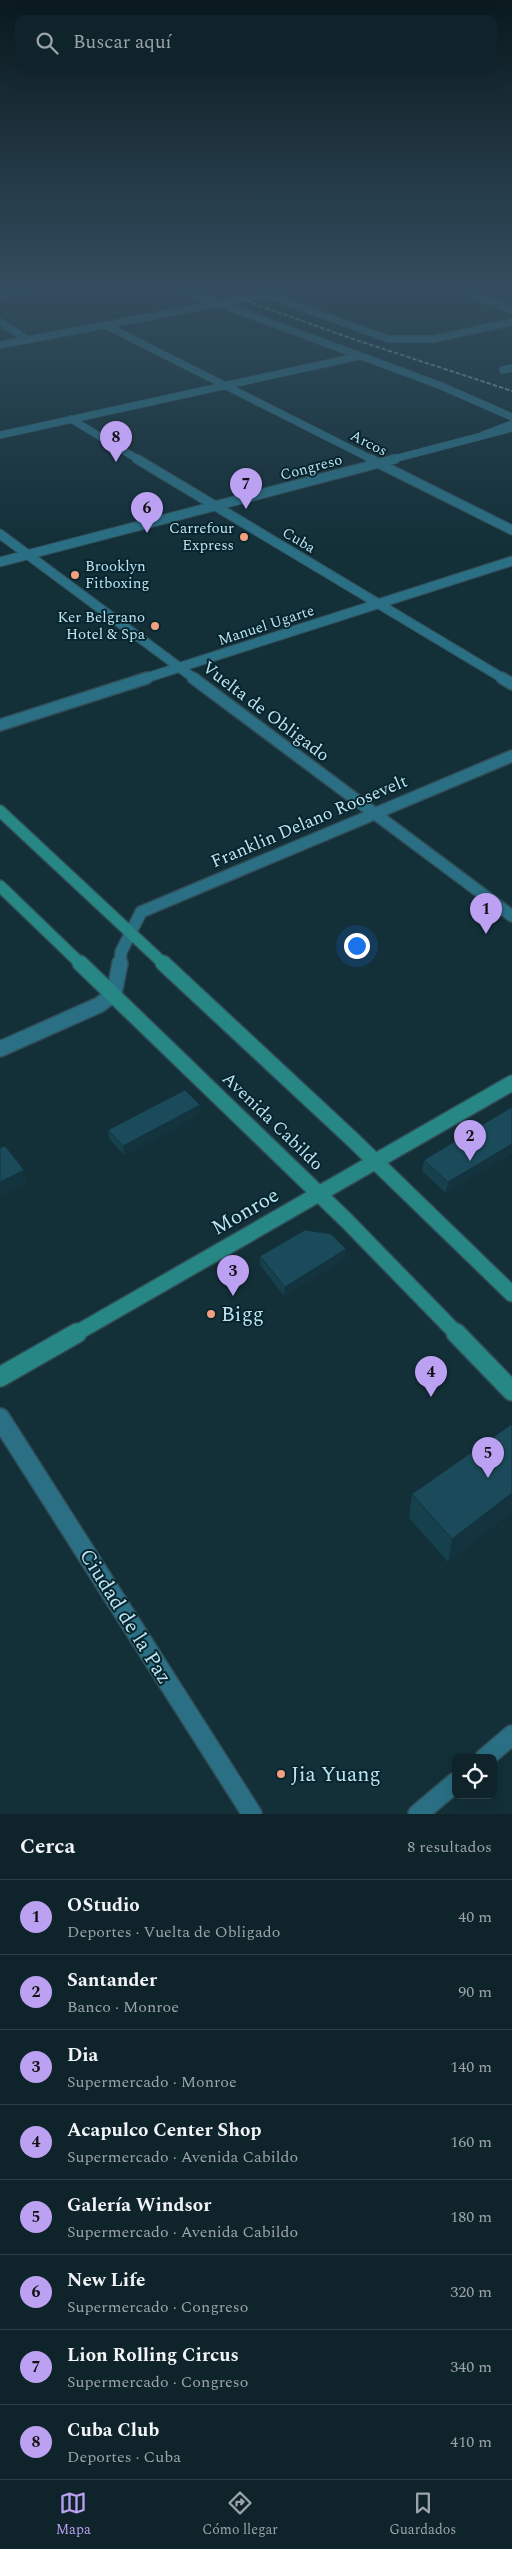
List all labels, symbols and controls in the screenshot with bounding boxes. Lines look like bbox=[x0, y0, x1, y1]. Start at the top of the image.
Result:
search box bbox=[15, 15, 497, 70]
text: Buscar aquí bbox=[73, 28, 172, 57]
icon: search bbox=[33, 29, 61, 57]
pin: 8 bbox=[100, 421, 132, 462]
street label: Arcos bbox=[346, 424, 391, 463]
street label: Congreso bbox=[277, 448, 345, 487]
pin: 7 bbox=[230, 468, 262, 509]
pin: 6 bbox=[131, 492, 163, 533]
place label: Carrefour Express bbox=[169, 517, 234, 557]
street label: Cuba bbox=[278, 522, 320, 560]
marker: Carrefour Express bbox=[238, 531, 250, 543]
place label: Brooklyn Fitboxing bbox=[85, 555, 149, 595]
marker: Brooklyn Fitboxing bbox=[69, 569, 81, 581]
street label: Manuel Ugarte bbox=[215, 599, 317, 652]
place label: Ker Belgrano Hotel & Spa bbox=[58, 606, 146, 646]
marker: Ker Belgrano Hotel & Spa bbox=[149, 620, 161, 632]
street label: Vuelta de Obligado bbox=[196, 654, 335, 768]
street label: Franklin Delano Roosevelt bbox=[207, 768, 412, 875]
pin: 1 bbox=[470, 893, 502, 934]
your location bbox=[344, 933, 370, 959]
street label: Avenida Cabildo bbox=[216, 1066, 330, 1177]
pin: 2 bbox=[454, 1120, 486, 1161]
street label: Monroe bbox=[206, 1180, 285, 1244]
pin: 3 bbox=[217, 1255, 249, 1296]
place label: Bigg bbox=[221, 1299, 264, 1331]
marker: Bigg bbox=[205, 1308, 217, 1320]
pin: 4 bbox=[415, 1356, 447, 1397]
pin: 5 bbox=[472, 1437, 504, 1478]
street label: Ciudad de la Paz bbox=[71, 1542, 180, 1691]
map controls bbox=[452, 1754, 497, 1799]
button: locate bbox=[452, 1754, 497, 1799]
place label: Jia Yuang bbox=[291, 1759, 381, 1791]
marker: Jia Yuang bbox=[275, 1768, 287, 1780]
text: Cerca bbox=[20, 1831, 75, 1863]
text: 8 resultados bbox=[407, 1835, 492, 1859]
text: OStudio bbox=[67, 1891, 140, 1920]
text: 1 bbox=[32, 1905, 40, 1929]
text: 40 m bbox=[458, 1905, 492, 1929]
text: Deportes · Vuelta de Obligado bbox=[67, 1920, 280, 1944]
text: Santander bbox=[67, 1966, 157, 1995]
text: 2 bbox=[32, 1980, 40, 2004]
text: 90 m bbox=[458, 1980, 492, 2004]
text: Banco · Monroe bbox=[67, 1995, 179, 2019]
text: Dia bbox=[67, 2041, 98, 2070]
text: 3 bbox=[32, 2055, 40, 2079]
text: 140 m bbox=[450, 2055, 492, 2079]
text: Supermercado · Monroe bbox=[67, 2070, 237, 2094]
text: Acapulco Center Shop bbox=[67, 2116, 261, 2145]
text: 4 bbox=[32, 2130, 40, 2154]
text: 160 m bbox=[450, 2130, 492, 2154]
text: Supermercado · Avenida Cabildo bbox=[67, 2145, 298, 2169]
text: Galería Windsor bbox=[67, 2191, 211, 2220]
text: 5 bbox=[32, 2205, 40, 2229]
text: 180 m bbox=[450, 2205, 492, 2229]
text: Supermercado · Avenida Cabildo bbox=[67, 2220, 298, 2244]
text: New Life bbox=[67, 2266, 146, 2295]
text: 6 bbox=[32, 2280, 40, 2304]
text: 320 m bbox=[450, 2280, 492, 2304]
text: Supermercado · Congreso bbox=[67, 2295, 248, 2319]
text: Lion Rolling Circus bbox=[67, 2341, 239, 2370]
text: 7 bbox=[32, 2355, 40, 2379]
text: 340 m bbox=[450, 2355, 492, 2379]
text: Supermercado · Congreso bbox=[67, 2370, 248, 2394]
text: Cuba Club bbox=[67, 2416, 159, 2445]
text: 8 bbox=[32, 2430, 40, 2454]
text: 410 m bbox=[450, 2430, 492, 2454]
text: Deportes · Cuba bbox=[67, 2445, 181, 2469]
tab: Mapa bbox=[56, 2489, 91, 2540]
tab: Cómo llegar bbox=[202, 2489, 278, 2540]
tab: Guardados bbox=[389, 2489, 456, 2540]

